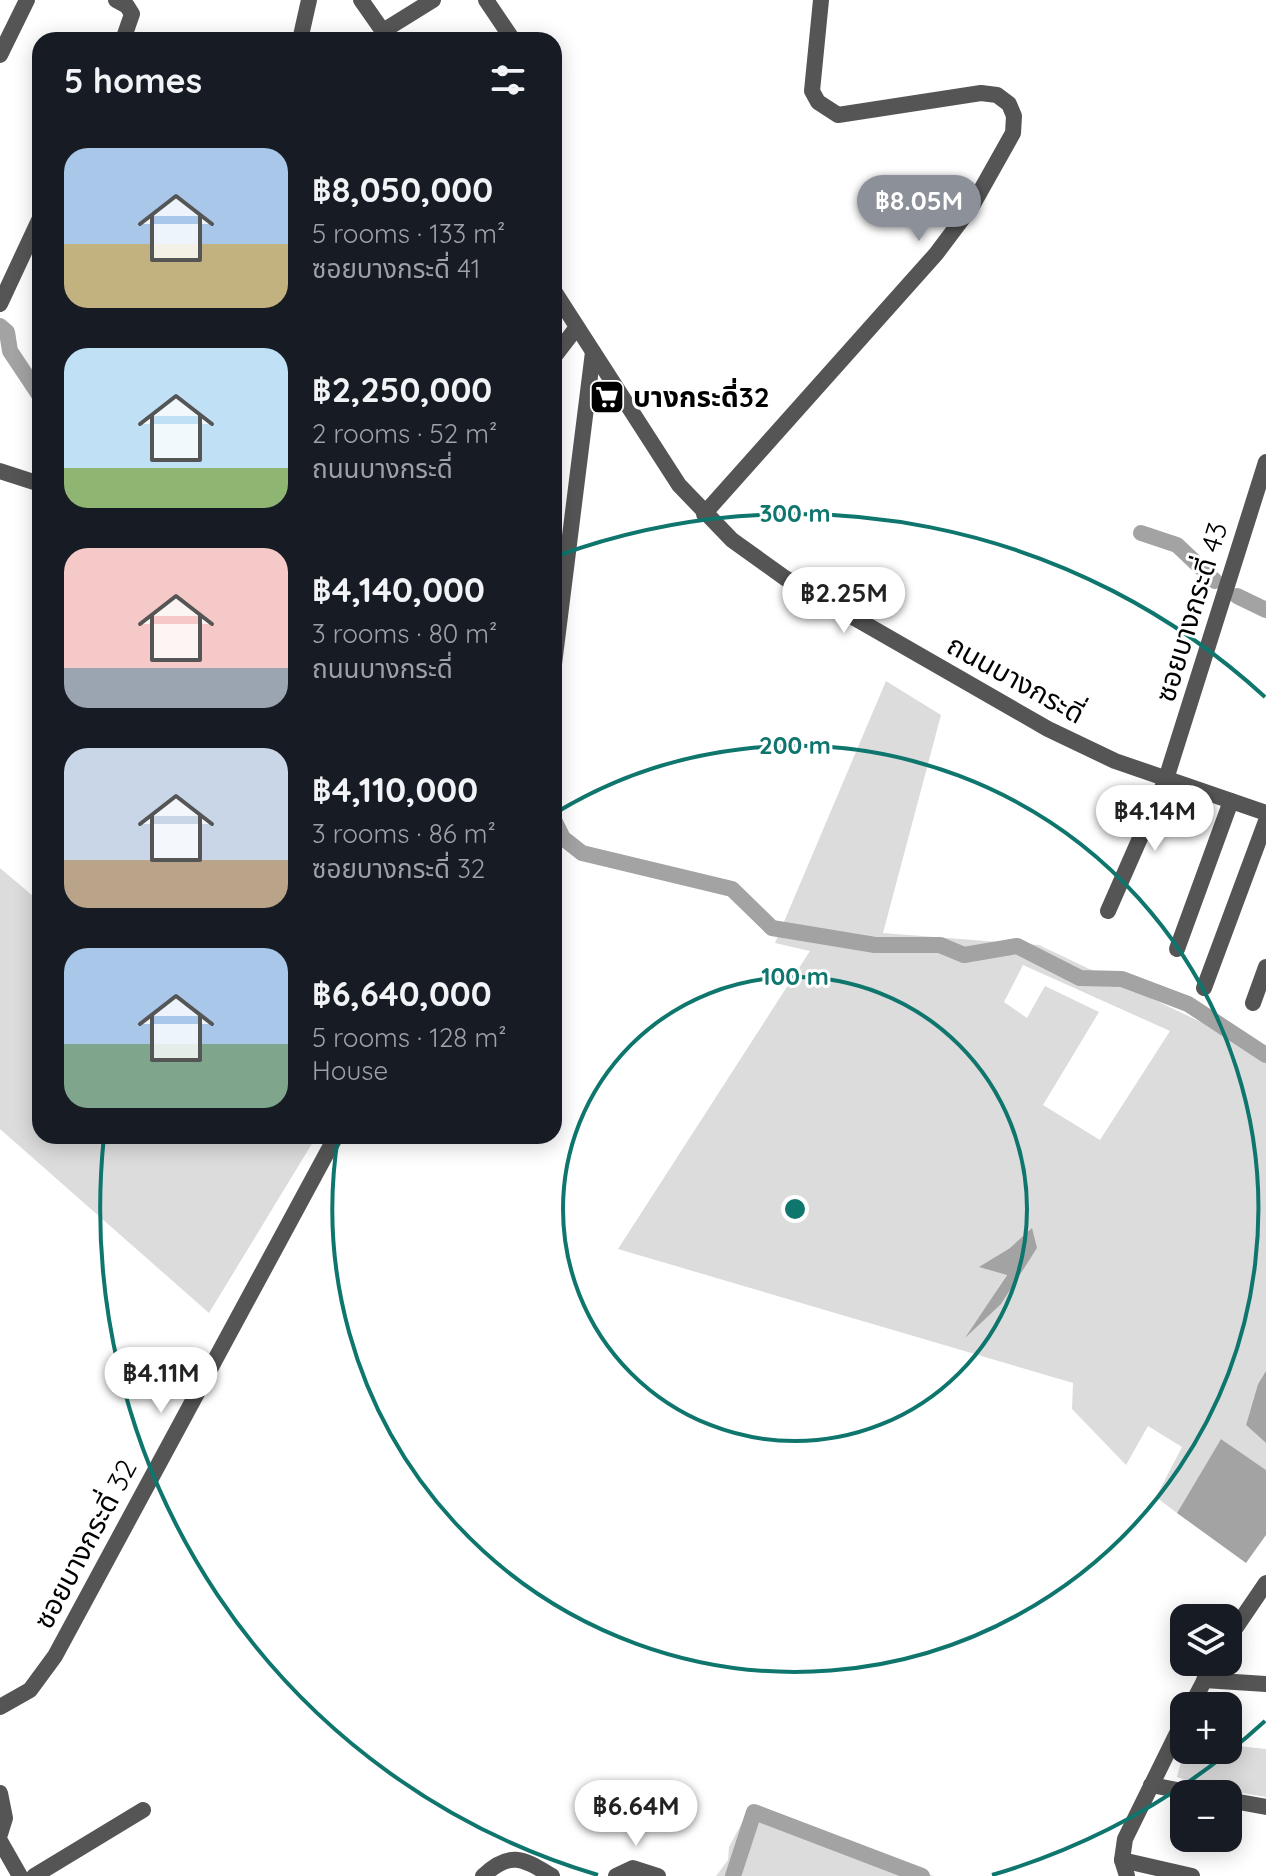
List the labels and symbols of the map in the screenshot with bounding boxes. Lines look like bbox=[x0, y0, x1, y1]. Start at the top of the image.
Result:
pin: ฿8.05M bbox=[854, 175, 984, 243]
place label: บางกระดี่32 bbox=[633, 377, 770, 414]
supermarket icon: บางกระดี่32 bbox=[588, 378, 626, 416]
text: 300 m bbox=[759, 498, 831, 528]
street label: ซอยบางกระดี่ 43 bbox=[1146, 518, 1234, 706]
pin: ฿2.25M bbox=[779, 567, 909, 635]
street label: ถนนบางกระดี่ bbox=[941, 626, 1092, 731]
text: 200 m bbox=[759, 730, 831, 760]
pin: ฿4.14M bbox=[1090, 785, 1220, 853]
text: 100 m bbox=[761, 961, 829, 991]
centre of rings bbox=[781, 1195, 809, 1223]
pin: ฿4.11M bbox=[96, 1347, 226, 1415]
street label: ซอยบางกระดี่ 32 bbox=[24, 1453, 144, 1634]
pin: ฿6.64M bbox=[571, 1780, 701, 1848]

